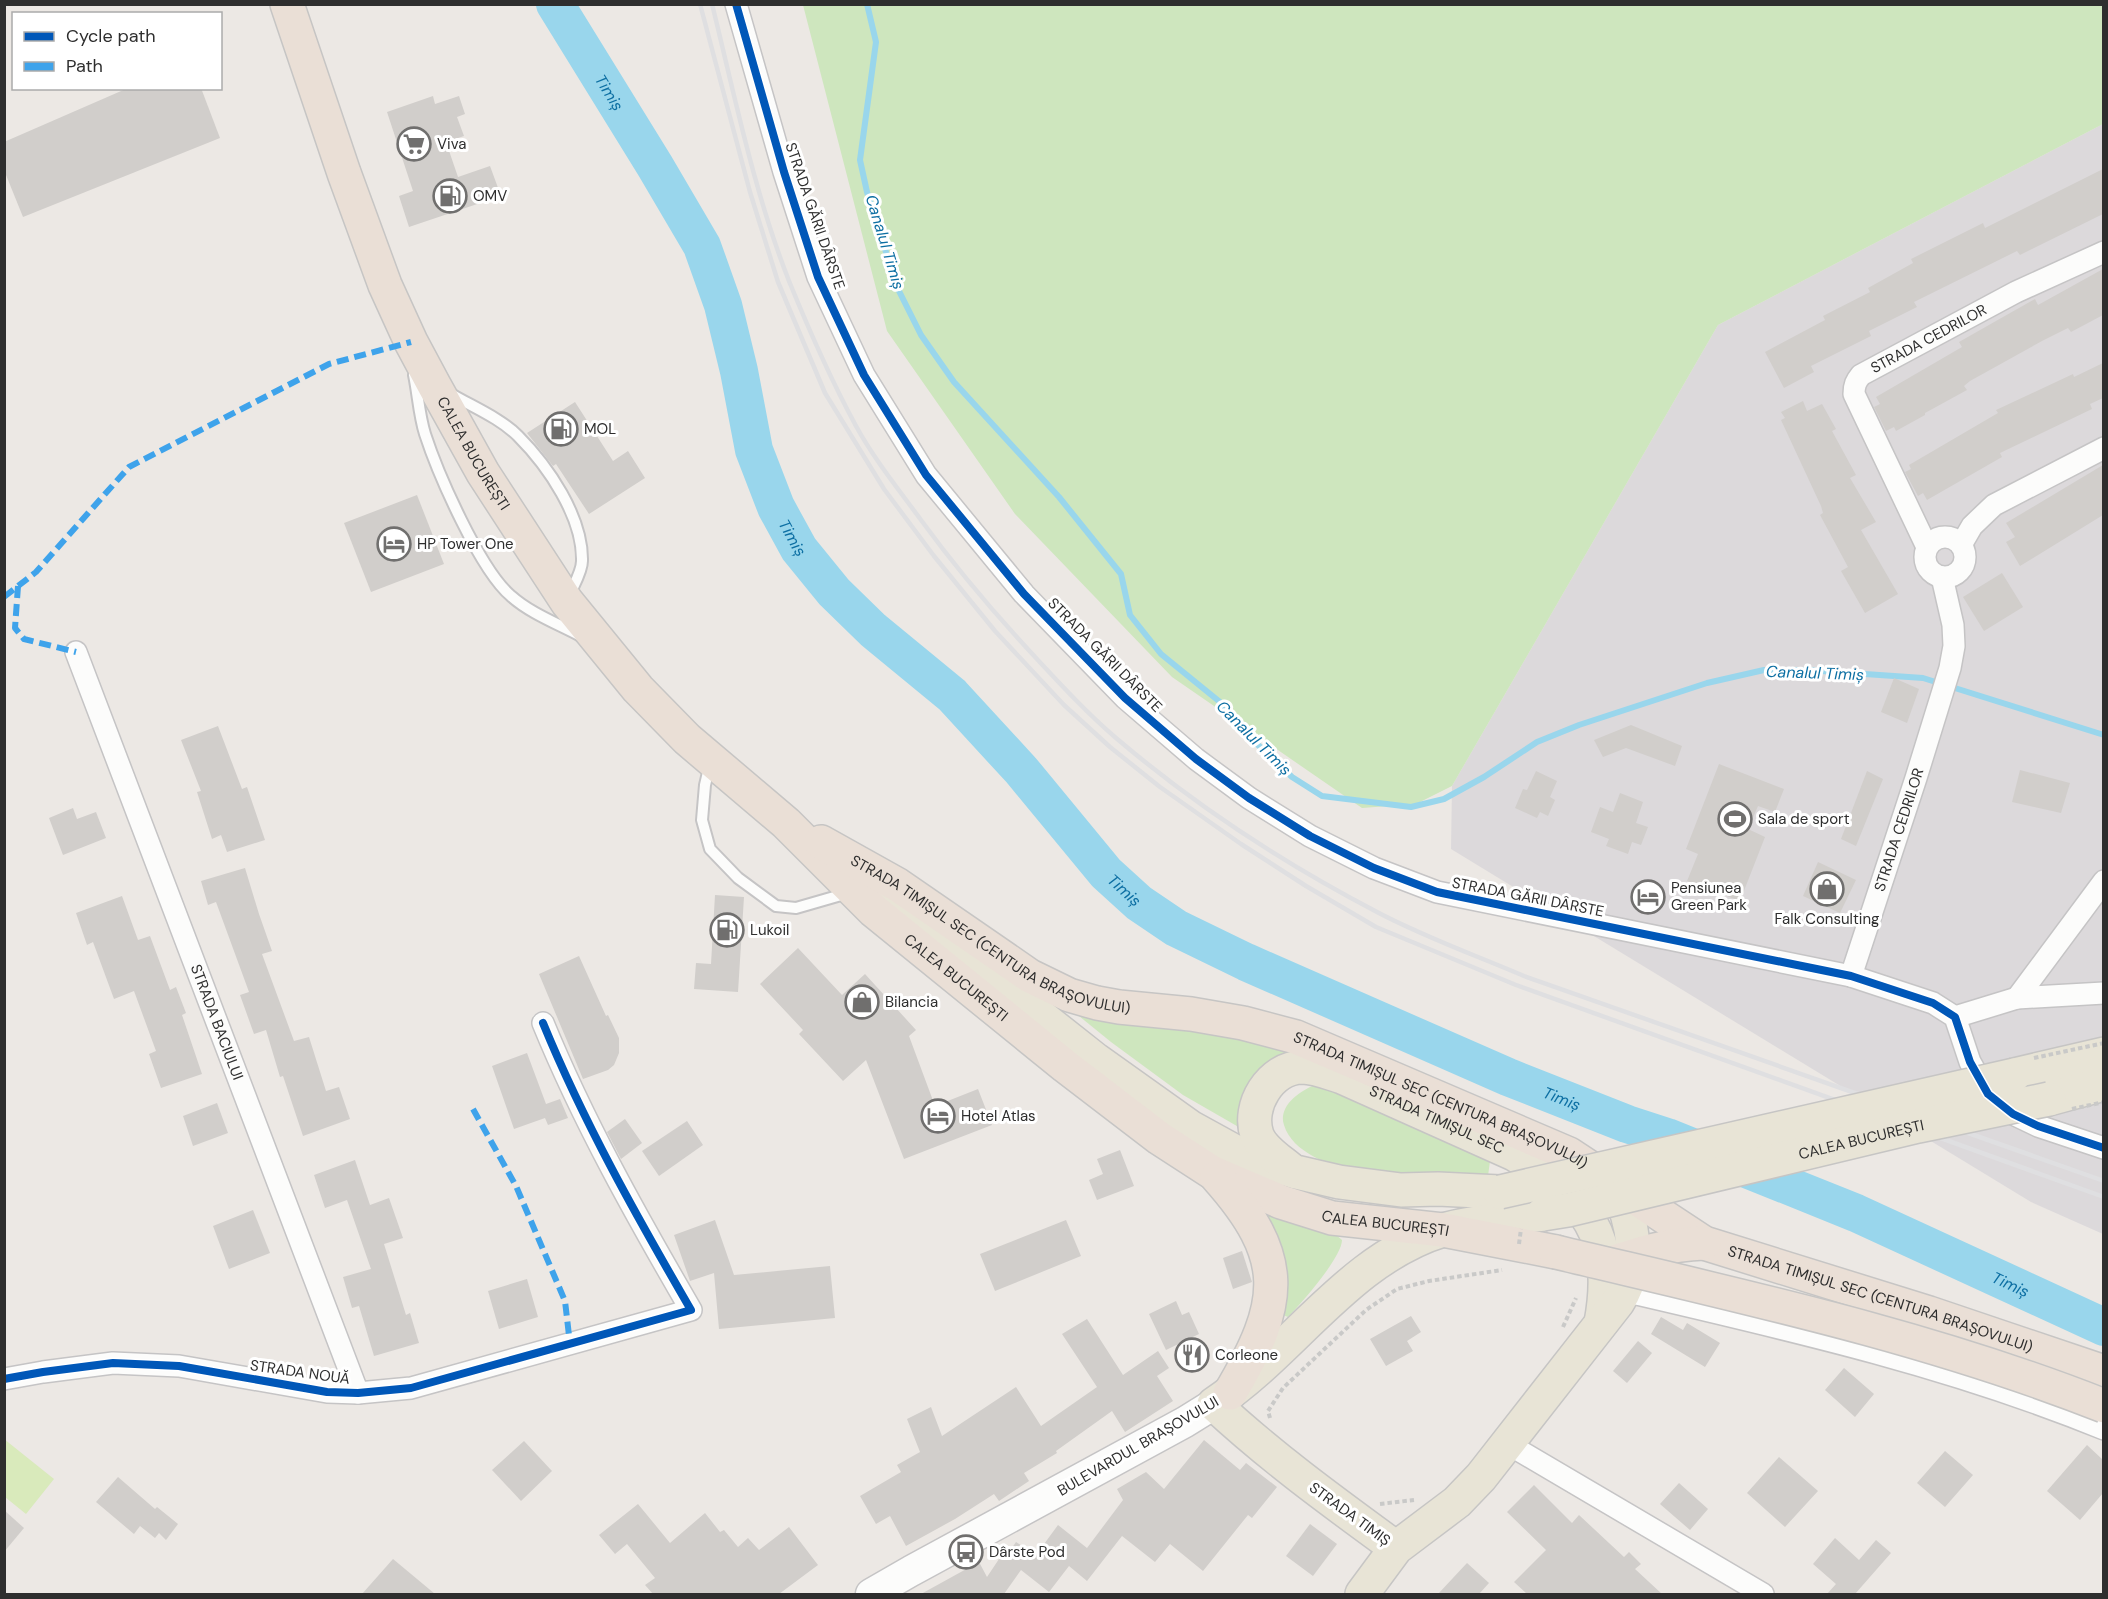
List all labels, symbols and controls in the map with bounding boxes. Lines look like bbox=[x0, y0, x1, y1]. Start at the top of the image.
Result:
legend bbox=[12, 12, 222, 90]
text: Cycle path bbox=[66, 24, 156, 48]
text: Path bbox=[66, 54, 103, 78]
water label: Timiș bbox=[590, 70, 629, 115]
supermarket icon: Viva bbox=[396, 126, 432, 162]
place label: Viva bbox=[437, 134, 466, 154]
street label: STRADA GĂRII DÂRSTE bbox=[780, 140, 850, 292]
fuel station icon: OMV bbox=[432, 178, 468, 214]
place label: OMV bbox=[473, 186, 507, 206]
water label: Canalul Timiș bbox=[861, 192, 909, 292]
street label: STRADA CEDRILOR bbox=[1867, 300, 1990, 378]
street label: CALEA BUCUREȘTI bbox=[432, 393, 515, 514]
fuel station icon: MOL bbox=[543, 411, 579, 447]
place label: MOL bbox=[584, 419, 616, 439]
water label: Timiș bbox=[774, 515, 811, 561]
hotel icon: HP Tower One bbox=[376, 526, 412, 562]
place label: HP Tower One bbox=[417, 534, 514, 554]
street label: STRADA GĂRII DÂRSTE bbox=[1043, 593, 1167, 717]
water label: Canalul Timiș bbox=[1766, 661, 1864, 685]
water label: Canalul Timiș bbox=[1212, 696, 1296, 780]
street label: STRADA CEDRILOR bbox=[1869, 765, 1929, 894]
sports icon: Sala de sport bbox=[1717, 801, 1753, 837]
place label: Sala de sport bbox=[1758, 809, 1850, 829]
street label: STRADA TIMIȘUL SEC (CENTURA BRAȘOVULUI) bbox=[847, 851, 1131, 1018]
water label: Timiș bbox=[1103, 869, 1146, 911]
shop icon: Falk Consulting bbox=[1809, 871, 1845, 907]
street label: STRADA GĂRII DÂRSTE bbox=[1450, 872, 1606, 922]
place label: Pensiunea Green Park bbox=[1671, 878, 1747, 915]
hotel icon: Pensiunea Green Park bbox=[1630, 879, 1666, 915]
place label: Falk Consulting bbox=[1775, 909, 1879, 929]
fuel station icon: Lukoil bbox=[709, 912, 745, 948]
place label: Lukoil bbox=[750, 920, 789, 940]
street label: CALEA BUCUREȘTI bbox=[900, 929, 1012, 1026]
street label: STRADA BACIULUI bbox=[186, 961, 248, 1083]
shop icon: Bilancia bbox=[844, 984, 880, 1020]
place label: Bilancia bbox=[885, 992, 938, 1012]
street label: STRADA TIMIȘUL SEC (CENTURA BRAȘOVULUI) bbox=[1291, 1028, 1589, 1174]
street label: STRADA TIMIȘUL SEC bbox=[1367, 1081, 1507, 1157]
water label: Timiș bbox=[1540, 1081, 1584, 1115]
hotel icon: Hotel Atlas bbox=[920, 1098, 956, 1134]
place label: Hotel Atlas bbox=[961, 1106, 1036, 1126]
street label: CALEA BUCUREȘTI bbox=[1797, 1115, 1926, 1164]
street label: CALEA BUCUREȘTI bbox=[1319, 1205, 1451, 1241]
street label: STRADA TIMIȘUL SEC (CENTURA BRAȘOVULUI) bbox=[1725, 1241, 2035, 1357]
water label: Timiș bbox=[1989, 1266, 2033, 1302]
restaurant icon: Corleone bbox=[1174, 1337, 1210, 1373]
place label: Corleone bbox=[1215, 1345, 1278, 1365]
street label: STRADA NOUĂ bbox=[249, 1355, 351, 1389]
street label: BULEVARDUL BRAȘOVULUI bbox=[1054, 1392, 1222, 1500]
street label: STRADA TIMIȘ bbox=[1305, 1478, 1395, 1550]
bus stop icon: Dârste Pod bbox=[948, 1534, 984, 1570]
place label: Dârste Pod bbox=[989, 1542, 1065, 1562]

